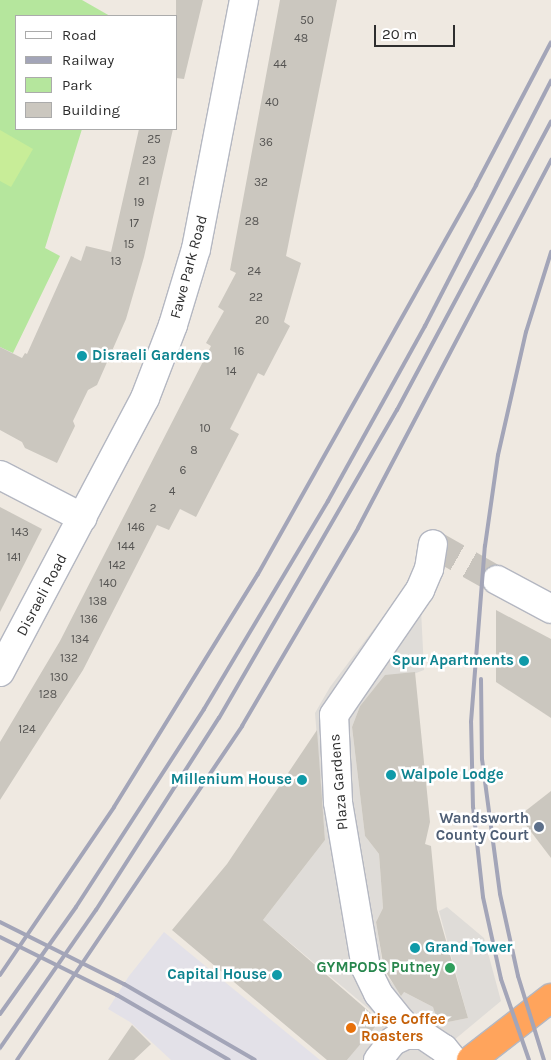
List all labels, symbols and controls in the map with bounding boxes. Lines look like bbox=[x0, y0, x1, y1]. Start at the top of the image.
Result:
house number: 50 bbox=[300, 14, 314, 28]
legend bbox=[15, 15, 178, 130]
scale bar bbox=[376, 15, 457, 47]
text: 20 m bbox=[382, 25, 417, 43]
text: Road bbox=[62, 26, 97, 44]
house number: 48 bbox=[294, 32, 308, 46]
text: Railway bbox=[62, 51, 114, 69]
house number: 44 bbox=[273, 58, 287, 72]
text: Park bbox=[62, 76, 92, 94]
house number: 40 bbox=[265, 96, 279, 110]
text: Building bbox=[62, 101, 120, 119]
house number: 25 bbox=[147, 133, 161, 147]
house number: 36 bbox=[259, 136, 273, 150]
house number: 23 bbox=[142, 154, 156, 168]
house number: 21 bbox=[139, 175, 149, 189]
house number: 32 bbox=[254, 176, 268, 190]
house number: 19 bbox=[134, 196, 144, 210]
street label: Fawe Park Road bbox=[167, 213, 211, 321]
house number: 28 bbox=[245, 215, 259, 229]
house number: 17 bbox=[129, 217, 139, 231]
house number: 15 bbox=[124, 238, 134, 252]
house number: 13 bbox=[110, 255, 122, 269]
house number: 24 bbox=[247, 265, 261, 279]
house number: 22 bbox=[249, 291, 263, 305]
house number: 20 bbox=[255, 314, 269, 328]
house number: 16 bbox=[234, 345, 244, 359]
place label: Disraeli Gardens bbox=[92, 347, 210, 365]
marker: Disraeli Gardens bbox=[76, 350, 88, 362]
house number: 14 bbox=[226, 365, 236, 379]
house number: 10 bbox=[199, 422, 211, 436]
house number: 8 bbox=[190, 444, 198, 458]
house number: 6 bbox=[180, 464, 186, 478]
house number: 4 bbox=[169, 485, 175, 499]
house number: 2 bbox=[150, 502, 156, 516]
house number: 146 bbox=[127, 521, 145, 535]
house number: 143 bbox=[11, 526, 29, 540]
house number: 144 bbox=[117, 540, 135, 554]
house number: 141 bbox=[7, 551, 21, 565]
street label: Disraeli Road bbox=[13, 551, 71, 639]
house number: 142 bbox=[108, 559, 126, 573]
house number: 140 bbox=[99, 577, 117, 591]
house number: 138 bbox=[89, 595, 107, 609]
house number: 136 bbox=[80, 613, 98, 627]
house number: 134 bbox=[71, 633, 89, 647]
house number: 132 bbox=[60, 652, 78, 666]
place label: Spur Apartments bbox=[392, 652, 514, 670]
marker: Spur Apartments bbox=[518, 655, 530, 667]
house number: 130 bbox=[50, 671, 68, 685]
house number: 128 bbox=[39, 688, 57, 702]
house number: 124 bbox=[18, 723, 36, 737]
street label: Plaza Gardens bbox=[326, 733, 352, 831]
place label: Walpole Lodge bbox=[401, 766, 504, 784]
marker: Walpole Lodge bbox=[385, 769, 397, 781]
place label: Millenium House bbox=[171, 771, 292, 789]
marker: Millenium House bbox=[296, 774, 308, 786]
place label: Wandsworth County Court bbox=[436, 809, 529, 844]
marker: Wandsworth County Court bbox=[533, 821, 545, 833]
place label: Grand Tower bbox=[425, 939, 512, 957]
marker: Grand Tower bbox=[409, 942, 421, 954]
place label: GYMPODS Putney bbox=[316, 959, 440, 977]
marker: GYMPODS Putney bbox=[444, 962, 456, 974]
place label: Capital House bbox=[167, 966, 267, 984]
marker: Capital House bbox=[271, 969, 283, 981]
place label: Arise Coffee Roasters bbox=[361, 1010, 446, 1045]
marker: Arise Coffee Roasters bbox=[345, 1022, 357, 1034]

